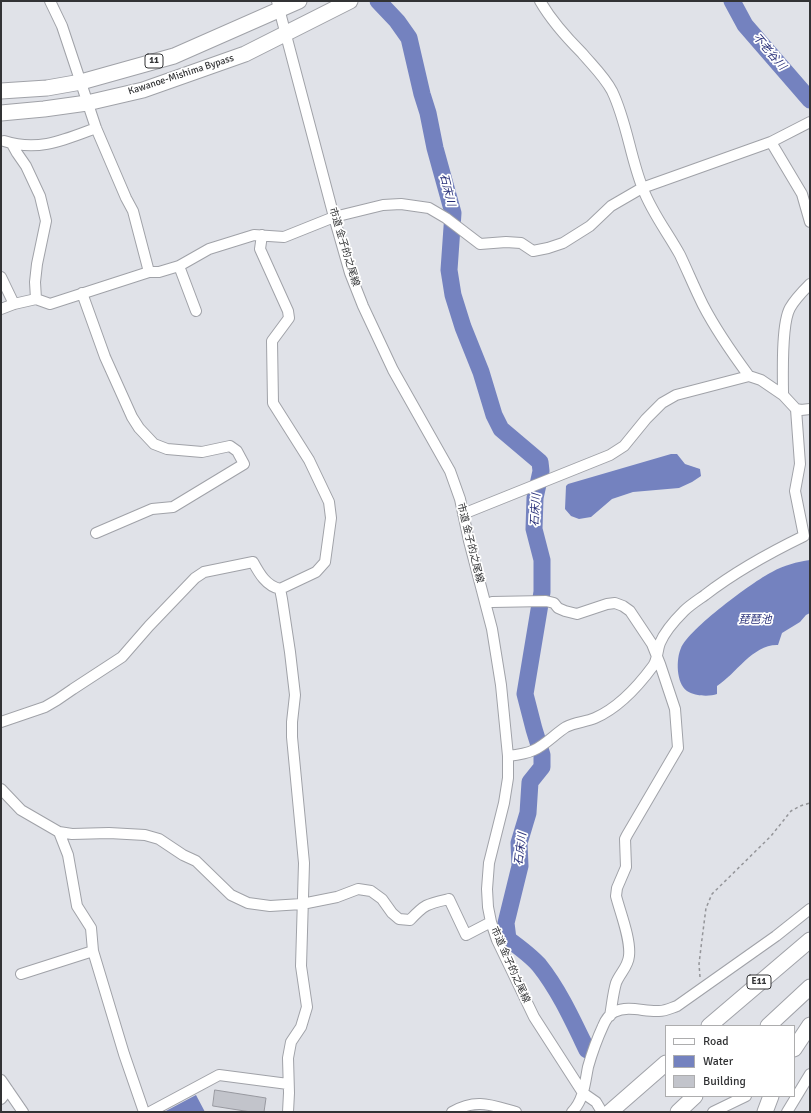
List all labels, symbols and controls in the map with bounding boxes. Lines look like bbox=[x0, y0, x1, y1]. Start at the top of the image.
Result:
water label: 不老谷川 bbox=[750, 31, 788, 73]
street label: Kawanoe-Mishima Bypass bbox=[127, 52, 235, 98]
road number: 11 bbox=[145, 54, 163, 68]
water label: 石床川 bbox=[437, 172, 457, 208]
street label: 市道 金子的之尾線 bbox=[326, 206, 362, 288]
water label: 石床川 bbox=[529, 493, 543, 527]
street label: 市道 金子的之尾線 bbox=[454, 502, 486, 584]
water label: 琵琶池 bbox=[739, 613, 771, 627]
water label: 石床川 bbox=[512, 832, 530, 866]
street label: 市道 金子的之尾線 bbox=[488, 925, 532, 1005]
road number: E11 bbox=[747, 975, 771, 989]
legend bbox=[665, 1025, 795, 1097]
text: Road bbox=[703, 1034, 729, 1049]
text: Water bbox=[703, 1054, 733, 1069]
text: Building bbox=[703, 1074, 746, 1089]

